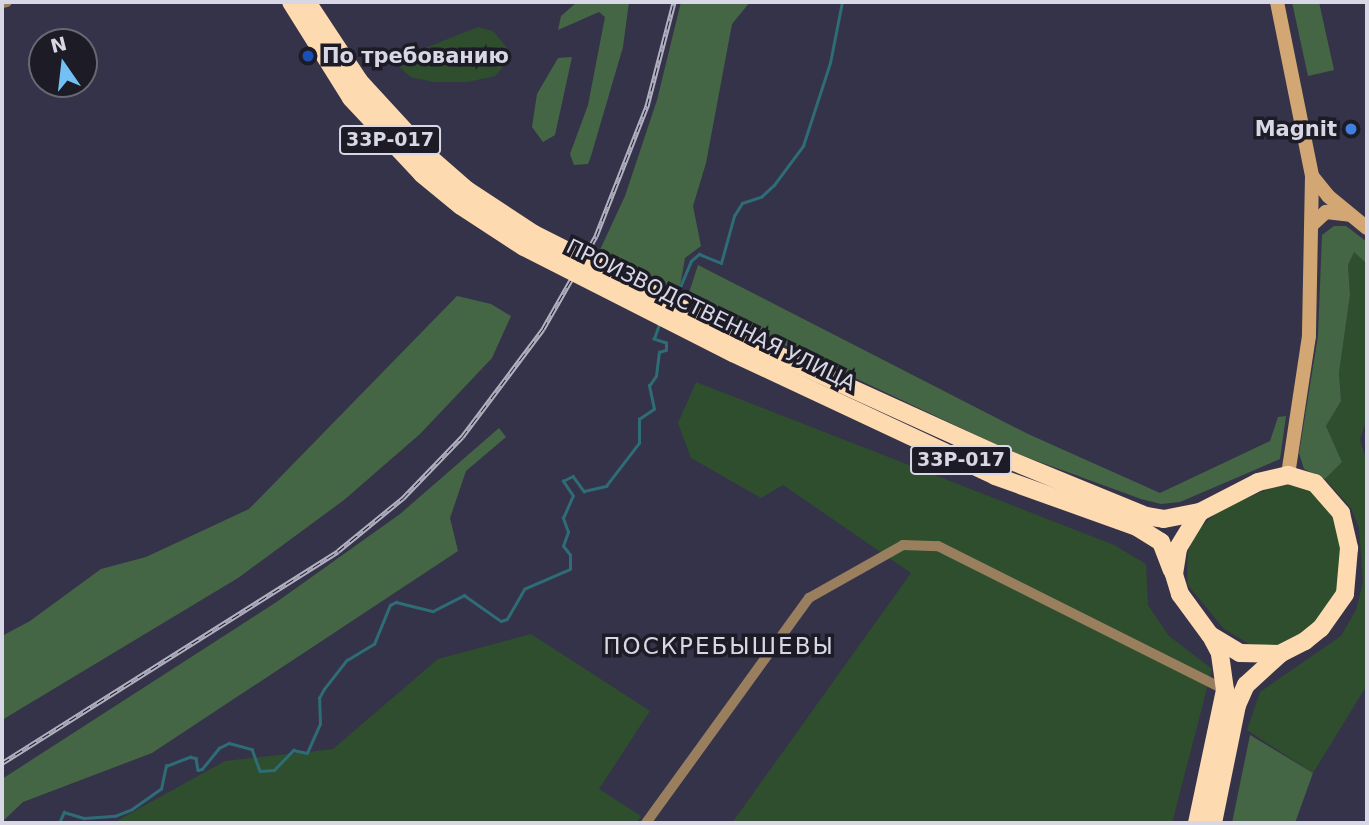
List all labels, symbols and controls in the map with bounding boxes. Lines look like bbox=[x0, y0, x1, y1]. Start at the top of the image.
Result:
north arrow bbox=[28, 28, 98, 98]
text: N bbox=[48, 32, 69, 57]
place label: По требованию bbox=[322, 43, 509, 69]
marker: По требованию bbox=[300, 48, 316, 64]
place label: Magnit bbox=[1255, 116, 1337, 142]
marker: Magnit bbox=[1343, 121, 1359, 137]
road number: 33Р-017 bbox=[338, 124, 442, 156]
street label: ПРОИЗВОДСТВЕННАЯ УЛИЦА bbox=[562, 234, 860, 396]
road number: 33Р-017 bbox=[908, 444, 1014, 475]
district label: ПОСКРЕБЫШЕВЫ bbox=[605, 632, 833, 660]

